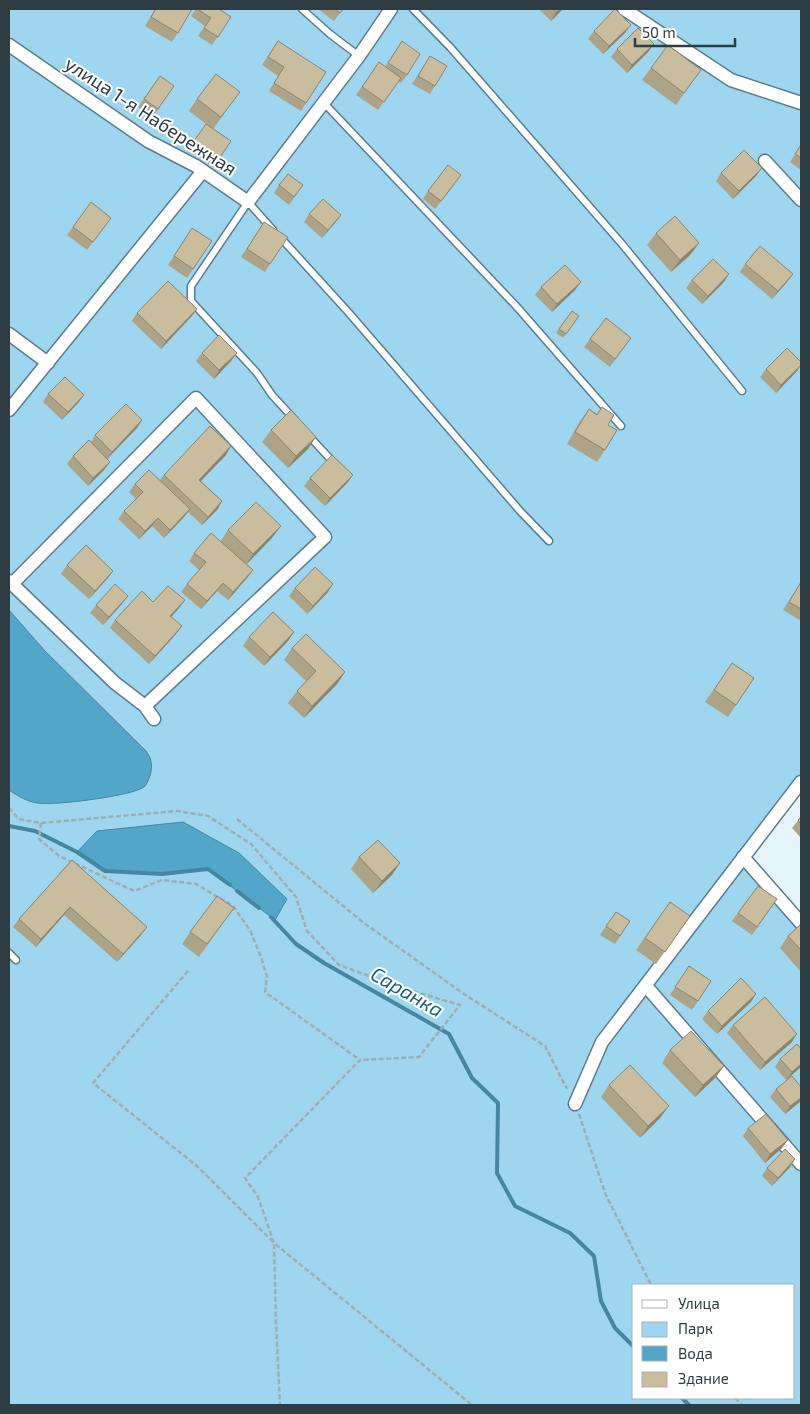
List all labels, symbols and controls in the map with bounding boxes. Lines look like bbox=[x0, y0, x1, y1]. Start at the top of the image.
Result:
scale bar bbox=[635, 15, 735, 47]
text: 50 m bbox=[642, 23, 676, 41]
street label: улица 1-я Набережная bbox=[60, 51, 242, 181]
water label: Саранка bbox=[367, 961, 448, 1021]
legend bbox=[632, 1284, 795, 1399]
text: Улица bbox=[678, 1294, 720, 1312]
text: Парк bbox=[678, 1319, 713, 1337]
text: Вода bbox=[678, 1344, 713, 1362]
text: Здание bbox=[678, 1369, 729, 1387]

